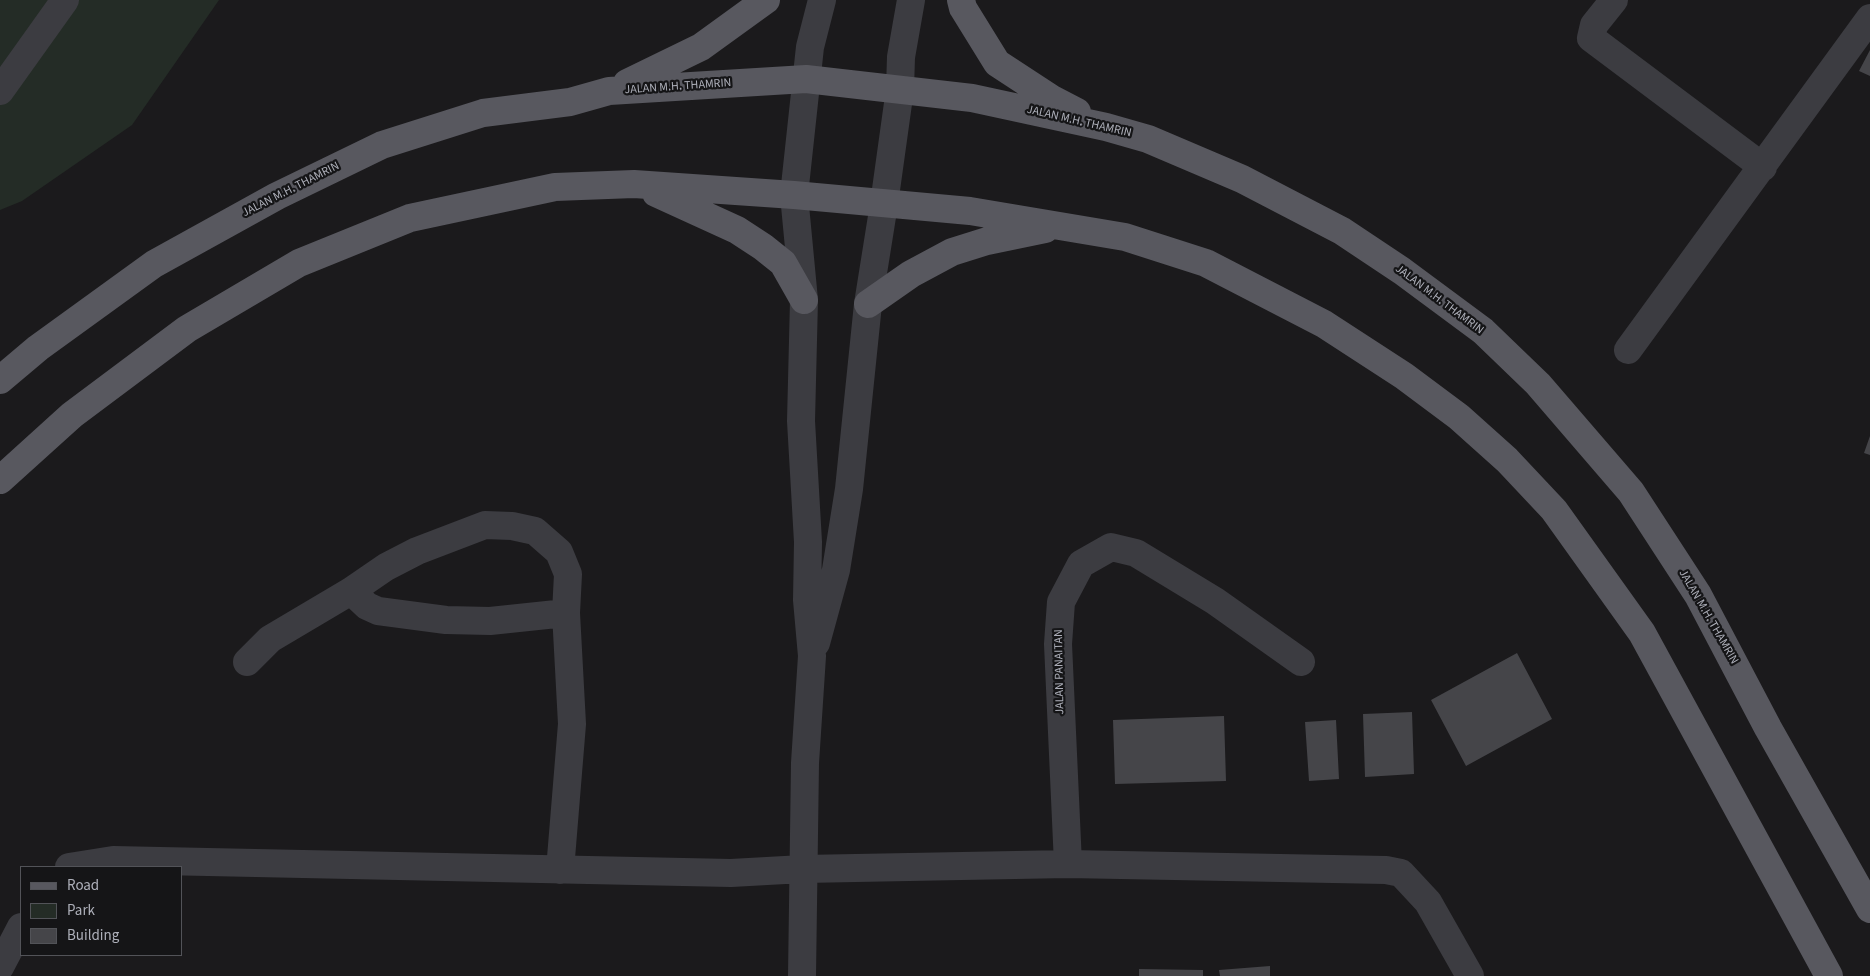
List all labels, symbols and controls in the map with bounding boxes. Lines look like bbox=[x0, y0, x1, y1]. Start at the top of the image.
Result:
street label: JALAN M.H. THAMRIN bbox=[624, 76, 732, 98]
street label: JALAN M.H. THAMRIN bbox=[1025, 103, 1133, 141]
street label: JALAN M.H. THAMRIN bbox=[240, 159, 342, 221]
street label: JALAN M.H. THAMRIN bbox=[1392, 262, 1486, 338]
street label: JALAN M.H. THAMRIN bbox=[1675, 567, 1741, 667]
street label: JALAN PANAITAN bbox=[1052, 629, 1068, 715]
legend bbox=[20, 866, 182, 956]
text: Road bbox=[67, 875, 99, 896]
text: Park bbox=[67, 900, 95, 921]
text: Building bbox=[67, 925, 119, 946]

